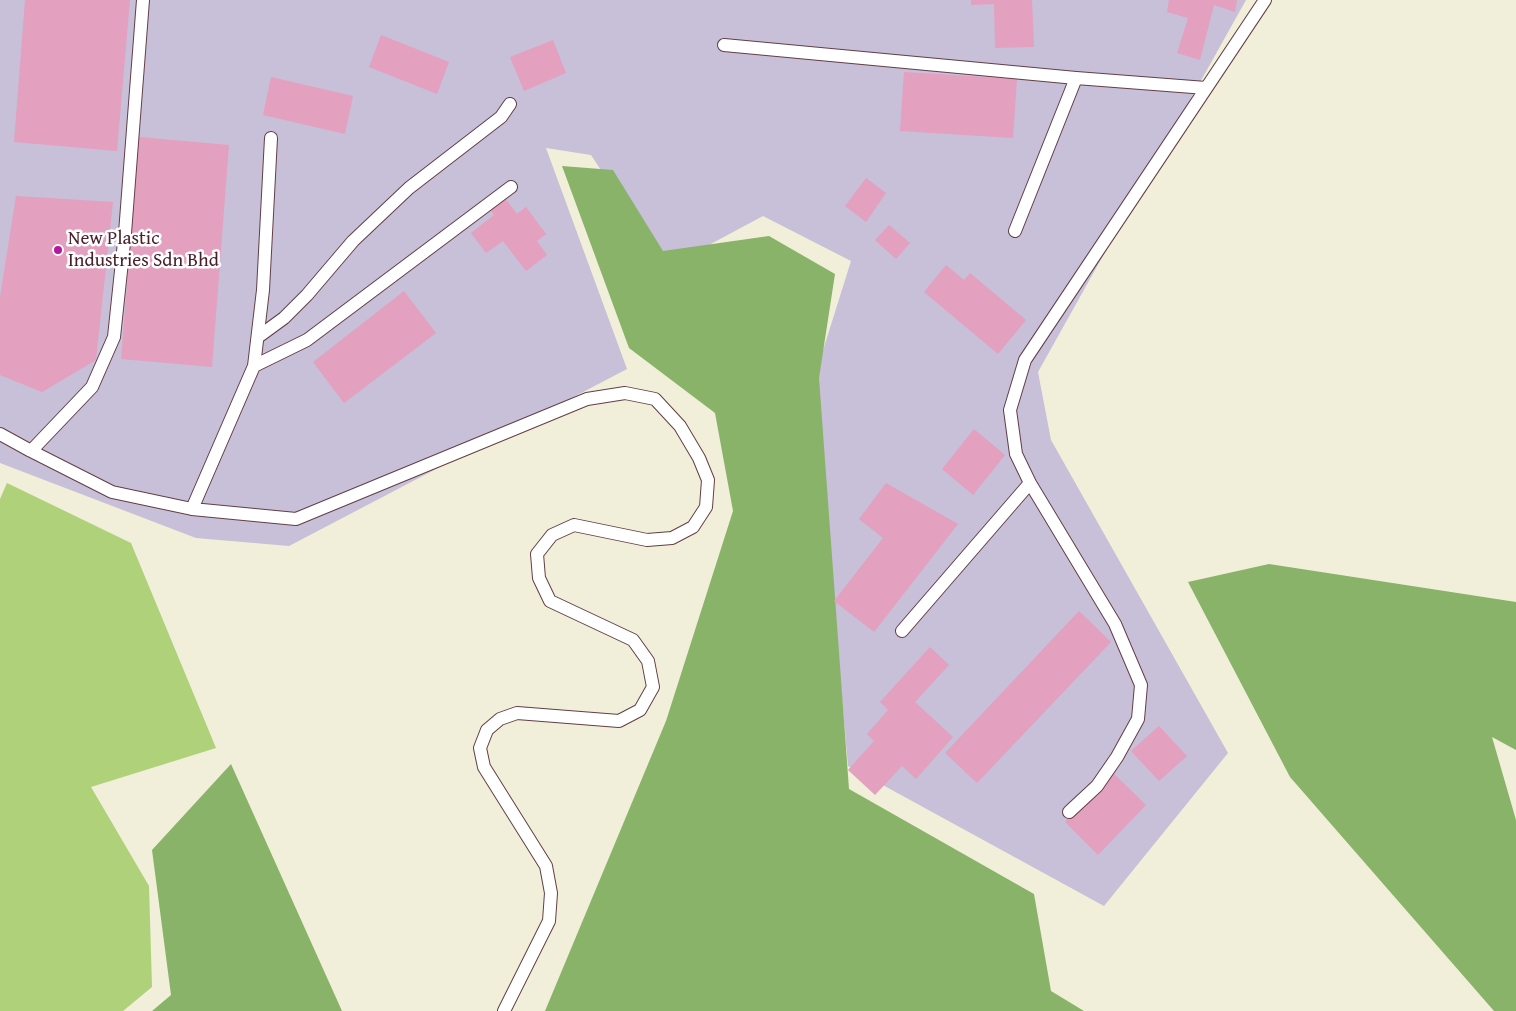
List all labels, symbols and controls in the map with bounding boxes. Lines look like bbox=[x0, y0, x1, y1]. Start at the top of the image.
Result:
place label: New Plastic Industries Sdn Bhd bbox=[68, 228, 219, 272]
marker: New Plastic Industries Sdn Bhd bbox=[52, 244, 64, 256]

